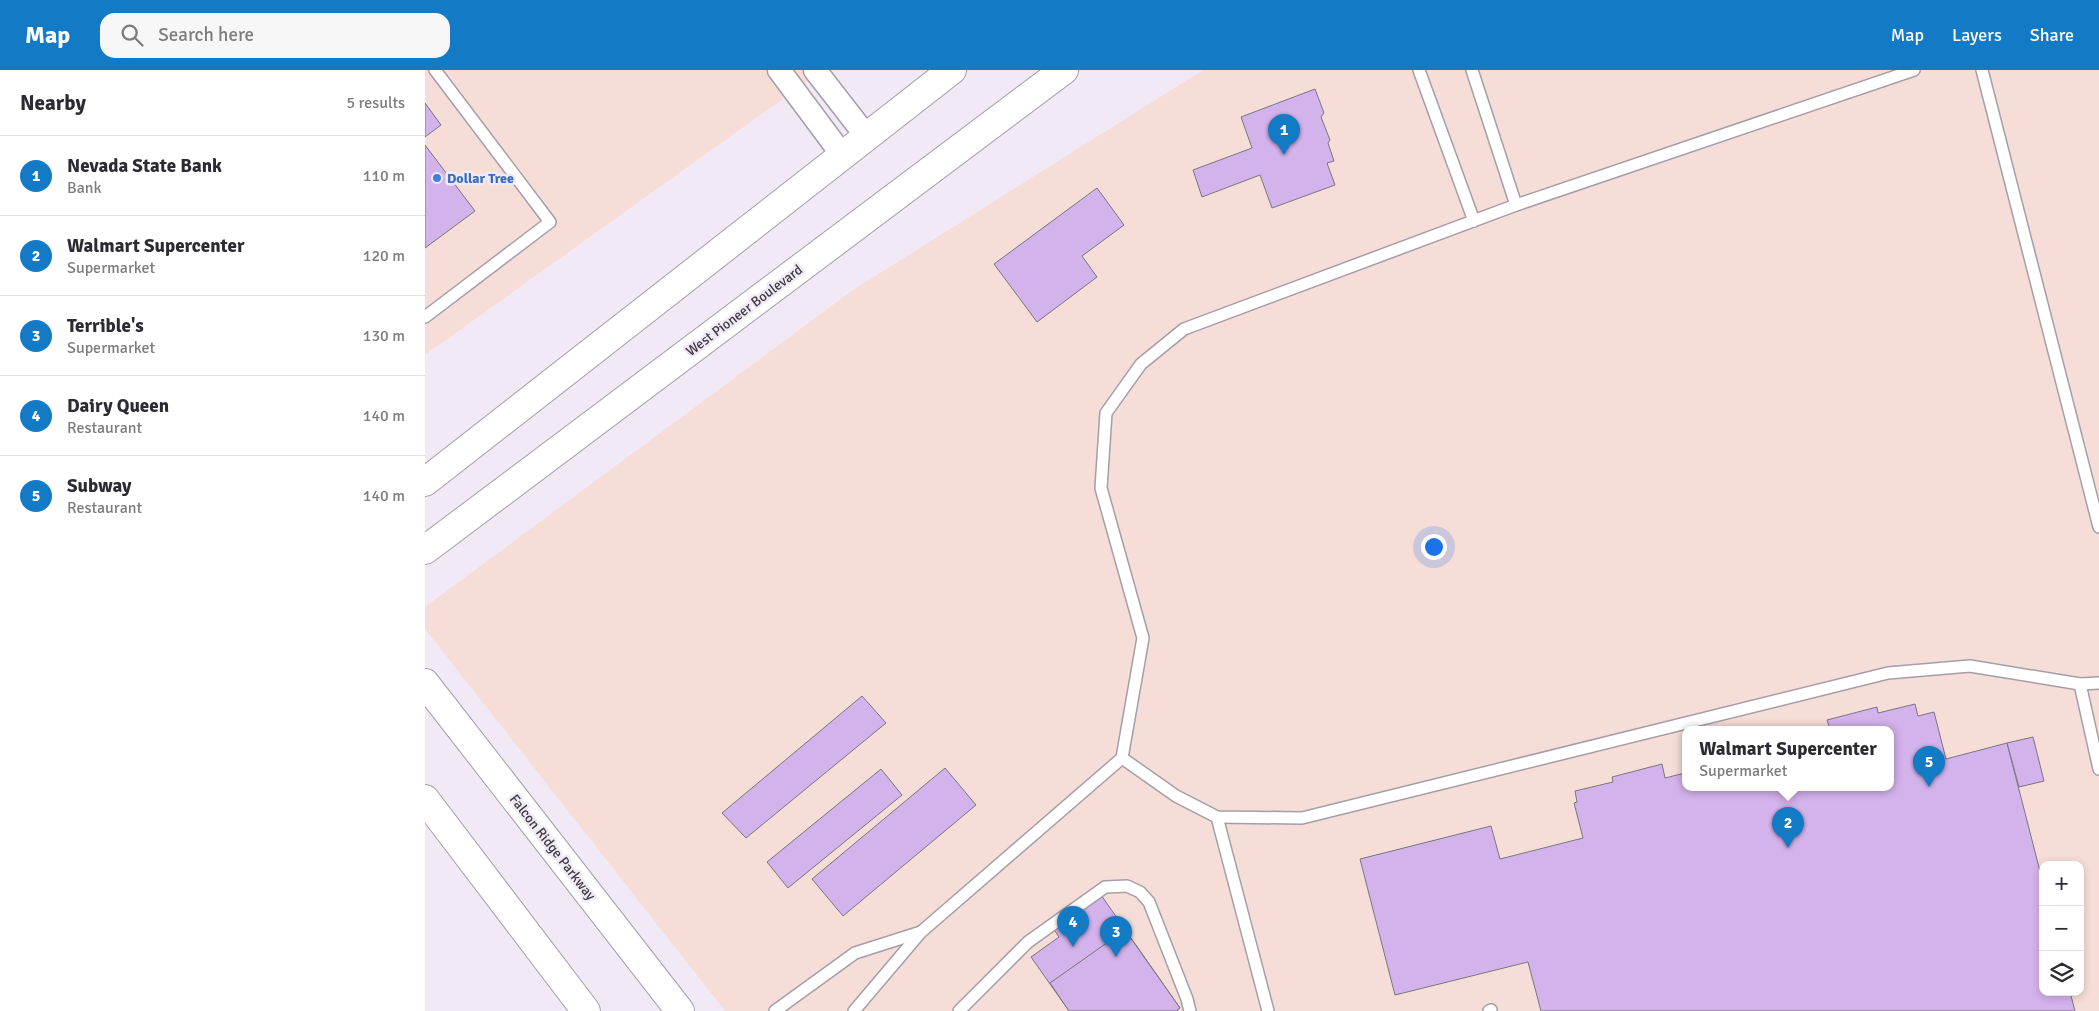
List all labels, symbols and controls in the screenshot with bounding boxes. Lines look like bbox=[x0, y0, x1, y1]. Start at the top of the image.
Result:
search box bbox=[100, 13, 450, 58]
text: Map bbox=[25, 20, 70, 50]
icon: search bbox=[118, 21, 146, 49]
text: Search here bbox=[158, 23, 254, 47]
text: Map bbox=[1891, 24, 1924, 46]
text: Layers bbox=[1952, 24, 2002, 46]
text: Share bbox=[2030, 24, 2074, 46]
text: Nearby bbox=[20, 90, 86, 116]
text: 5 results bbox=[346, 93, 405, 113]
pin: 1 bbox=[1268, 114, 1300, 155]
text: Nevada State Bank bbox=[67, 154, 222, 178]
text: 1 bbox=[32, 166, 40, 186]
text: 110 m bbox=[363, 166, 405, 186]
place label: Dollar Tree bbox=[447, 170, 514, 187]
marker: Dollar Tree bbox=[431, 172, 443, 184]
text: Bank bbox=[67, 178, 102, 198]
text: Walmart Supercenter bbox=[67, 234, 245, 258]
text: 2 bbox=[32, 246, 40, 266]
text: 120 m bbox=[363, 246, 405, 266]
text: Supermarket bbox=[67, 258, 155, 278]
street label: West Pioneer Boulevard bbox=[683, 261, 806, 360]
text: Terrible's bbox=[67, 314, 144, 338]
text: 3 bbox=[32, 326, 40, 346]
text: 130 m bbox=[363, 326, 405, 346]
text: Supermarket bbox=[67, 338, 155, 358]
text: Dairy Queen bbox=[67, 394, 169, 418]
text: 4 bbox=[32, 406, 40, 426]
text: 140 m bbox=[363, 406, 405, 426]
text: Restaurant bbox=[67, 418, 142, 438]
text: Subway bbox=[67, 474, 131, 498]
text: 5 bbox=[32, 486, 40, 506]
text: 140 m bbox=[363, 486, 405, 506]
text: Restaurant bbox=[67, 498, 142, 518]
your location bbox=[1421, 534, 1447, 560]
popup bbox=[1682, 726, 1894, 791]
text: Walmart Supercenter bbox=[1699, 737, 1877, 761]
pin: 5 bbox=[1913, 746, 1945, 787]
text: Supermarket bbox=[1699, 761, 1787, 781]
street label: Falcon Ridge Parkway bbox=[506, 791, 600, 904]
pin: 2 bbox=[1772, 807, 1804, 848]
map controls bbox=[2039, 861, 2084, 996]
button: + bbox=[2039, 861, 2084, 906]
pin: 4 bbox=[1057, 906, 1089, 947]
button: − bbox=[2039, 906, 2084, 951]
pin: 3 bbox=[1100, 916, 1132, 957]
button: layers bbox=[2039, 951, 2084, 996]

